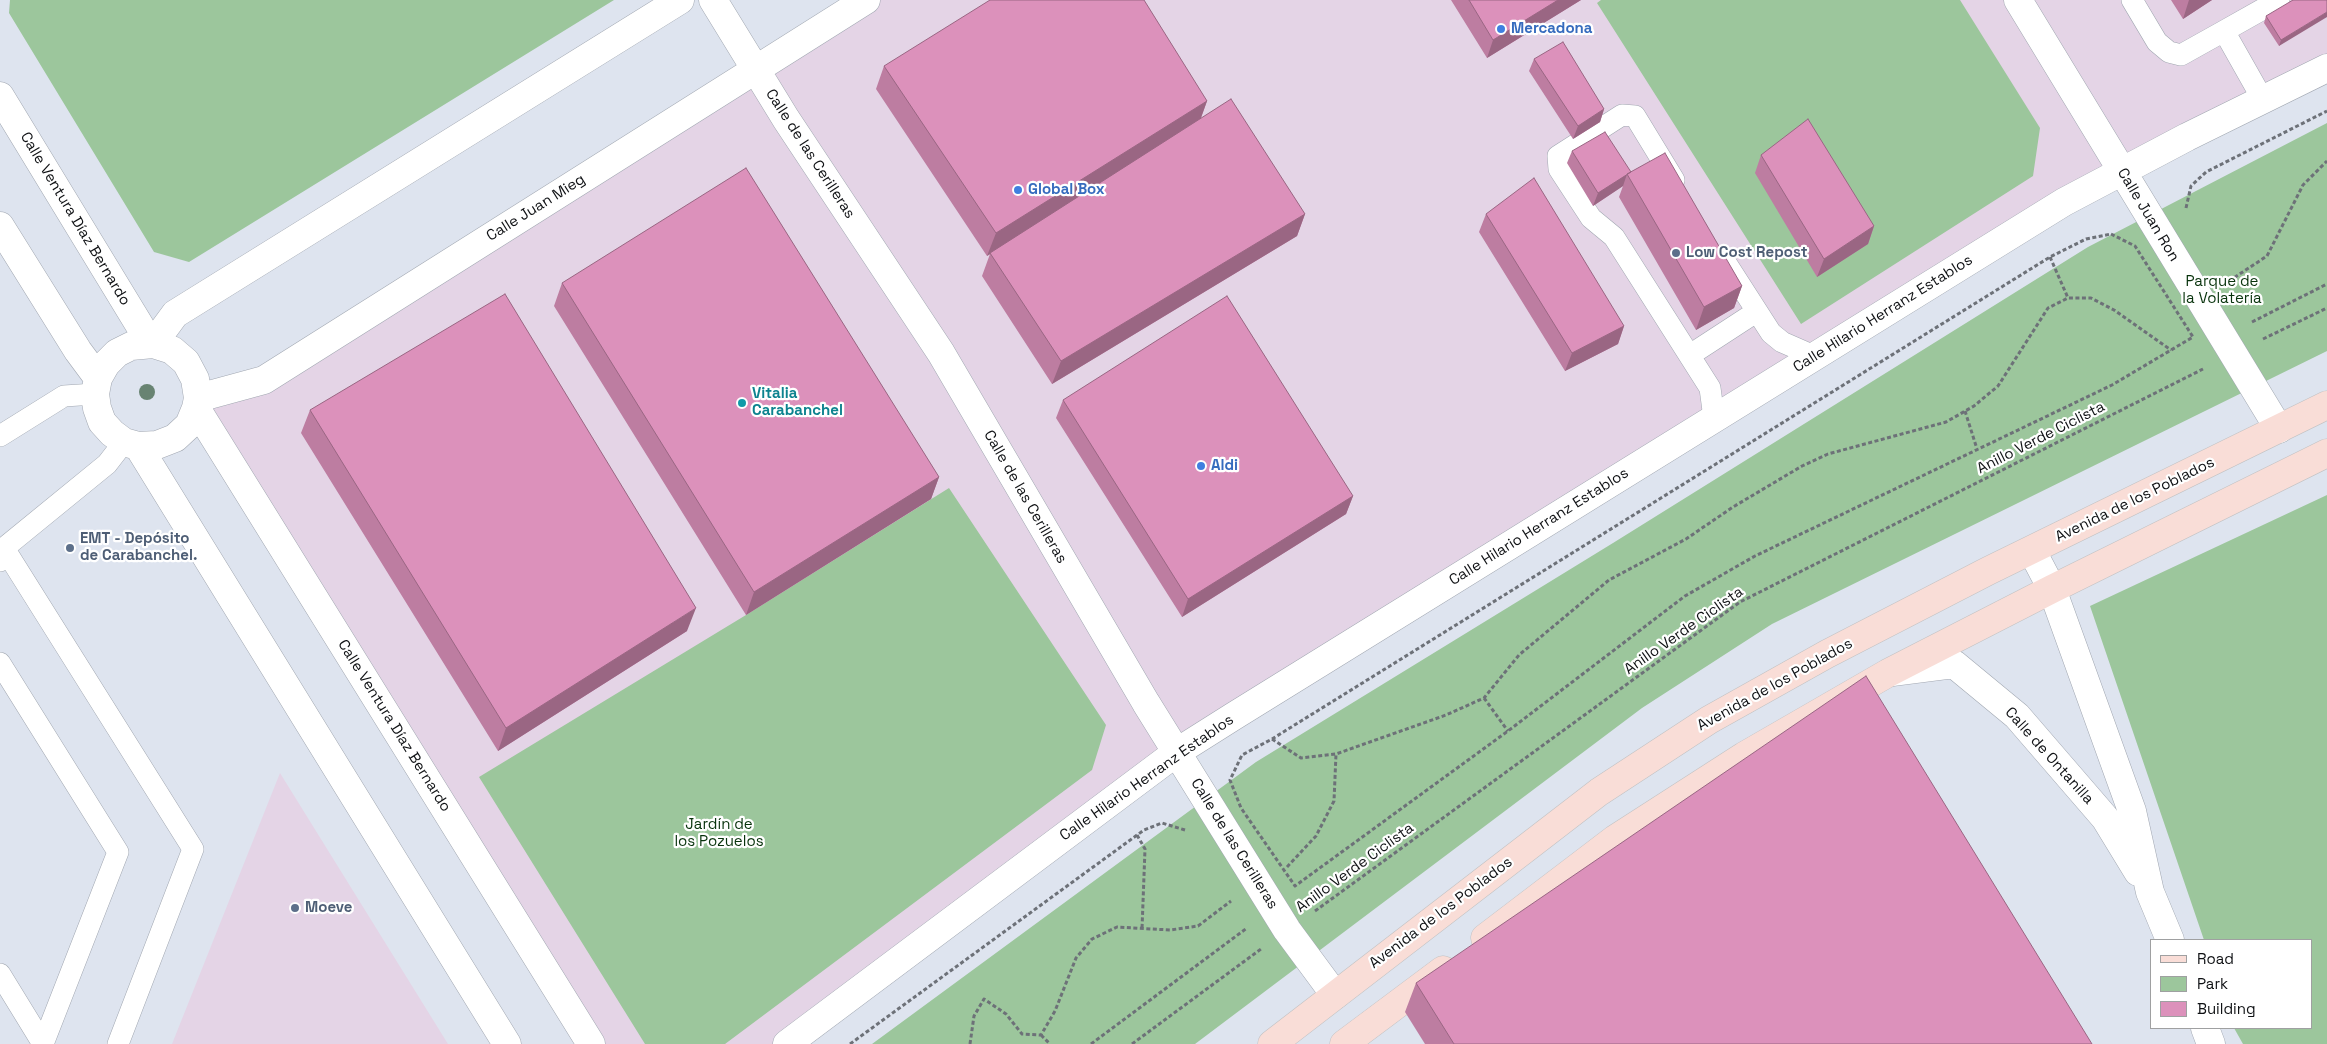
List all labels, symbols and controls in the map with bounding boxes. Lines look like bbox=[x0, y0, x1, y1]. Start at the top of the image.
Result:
place label: Mercadona bbox=[1511, 20, 1593, 38]
marker: Mercadona bbox=[1495, 23, 1507, 35]
street label: Calle de las Cerilleras bbox=[761, 86, 859, 222]
street label: Calle Ventura Díaz Bernardo bbox=[16, 129, 134, 309]
street label: Calle Juan Ron bbox=[2113, 165, 2183, 265]
street label: Calle Juan Mieg bbox=[483, 170, 589, 246]
place label: Global Box bbox=[1028, 181, 1105, 199]
marker: Global Box bbox=[1012, 184, 1024, 196]
place label: Low Cost Repost bbox=[1686, 244, 1807, 262]
marker: Low Cost Repost bbox=[1670, 247, 1682, 259]
street label: Calle Hilario Herranz Establos bbox=[1790, 251, 1976, 377]
park label: Parque de la Volatería bbox=[2182, 273, 2262, 308]
place label: Vitalia Carabanchel bbox=[752, 385, 843, 420]
marker: Vitalia Carabanchel bbox=[736, 397, 748, 409]
street label: Anillo Verde Ciclista bbox=[1974, 398, 2108, 478]
street label: Calle de las Cerilleras bbox=[980, 427, 1070, 567]
street label: Avenida de los Poblados bbox=[2053, 454, 2217, 546]
place label: Aldi bbox=[1211, 457, 1238, 475]
marker: Aldi bbox=[1195, 460, 1207, 472]
street label: Calle Hilario Herranz Establos bbox=[1446, 464, 1632, 590]
place label: EMT - Depósito de Carabanchel. bbox=[80, 530, 197, 565]
marker: EMT - Depósito de Carabanchel. bbox=[64, 542, 76, 554]
street label: Anillo Verde Ciclista bbox=[1621, 583, 1747, 679]
street label: Avenida de los Poblados bbox=[1694, 635, 1856, 735]
street label: Calle Ventura Díaz Bernardo bbox=[334, 637, 454, 815]
street label: Calle de Ontanilla bbox=[2001, 704, 2097, 808]
street label: Calle Hilario Herranz Establos bbox=[1057, 711, 1237, 845]
street label: Calle de las Cerilleras bbox=[1186, 775, 1282, 913]
park label: Jardín de los Pozuelos bbox=[674, 816, 764, 851]
street label: Anillo Verde Ciclista bbox=[1293, 819, 1417, 917]
street label: Avenida de los Poblados bbox=[1366, 853, 1516, 973]
place label: Moeve bbox=[305, 899, 353, 917]
marker: Moeve bbox=[289, 902, 301, 914]
legend bbox=[2150, 939, 2312, 1029]
text: Road bbox=[2197, 949, 2234, 968]
text: Park bbox=[2197, 974, 2228, 993]
text: Building bbox=[2197, 999, 2256, 1018]

